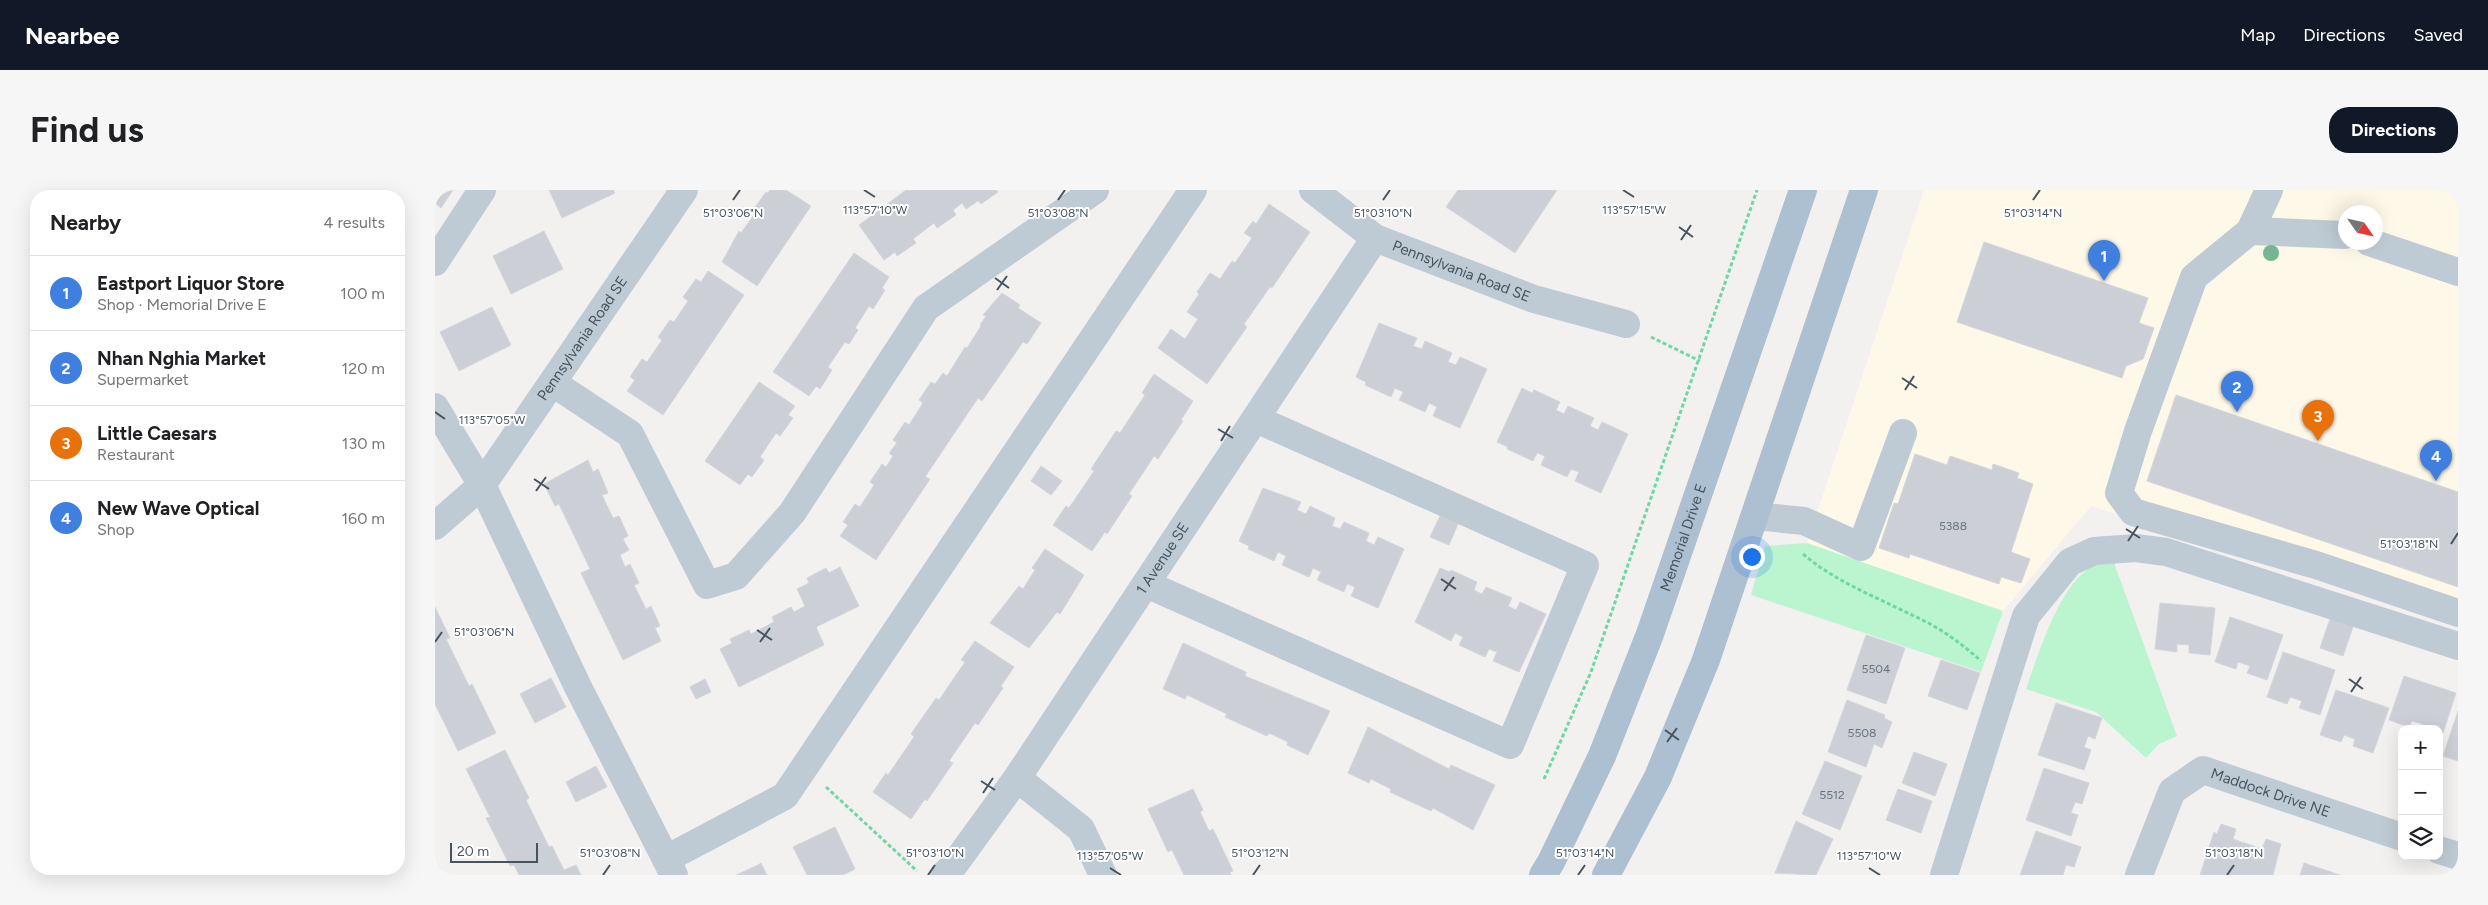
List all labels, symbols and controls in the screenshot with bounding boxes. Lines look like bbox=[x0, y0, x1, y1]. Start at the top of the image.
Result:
text: Nearbee bbox=[25, 21, 120, 50]
text: Map bbox=[2240, 24, 2275, 46]
text: Directions bbox=[2303, 24, 2385, 46]
text: Saved bbox=[2413, 24, 2463, 46]
button: Directions bbox=[2329, 107, 2458, 153]
text: Find us bbox=[30, 109, 144, 151]
text: 113°57'10"W bbox=[843, 203, 908, 217]
text: 113°57'15"W bbox=[1602, 203, 1666, 217]
north arrow bbox=[2338, 205, 2383, 250]
text: 51°03'06"N bbox=[703, 206, 763, 220]
text: 51°03'08"N bbox=[1027, 206, 1089, 220]
text: 51°03'10"N bbox=[1354, 206, 1412, 220]
text: 51°03'14"N bbox=[2004, 206, 2062, 220]
text: Nearby bbox=[50, 210, 121, 235]
text: 4 results bbox=[324, 213, 385, 232]
street label: Pennsylvania Road SE bbox=[1390, 237, 1533, 306]
pin: 1 bbox=[2088, 240, 2120, 281]
text: Eastport Liquor Store bbox=[97, 272, 284, 295]
street label: Pennsylvania Road SE bbox=[534, 273, 631, 404]
text: 1 bbox=[63, 284, 69, 303]
text: 100 m bbox=[340, 284, 385, 303]
text: Shop · Memorial Drive E bbox=[97, 295, 267, 314]
text: Nhan Nghia Market bbox=[97, 347, 266, 370]
text: 2 bbox=[61, 359, 71, 378]
text: 120 m bbox=[342, 359, 385, 378]
text: Supermarket bbox=[97, 370, 189, 389]
pin: 2 bbox=[2221, 371, 2253, 412]
pin: 3 bbox=[2302, 400, 2334, 441]
text: 113°57'05"W bbox=[459, 413, 526, 427]
text: Little Caesars bbox=[97, 422, 217, 445]
text: 3 bbox=[62, 434, 70, 453]
text: 130 m bbox=[342, 434, 385, 453]
pin: 4 bbox=[2420, 440, 2452, 481]
text: Restaurant bbox=[97, 445, 175, 464]
street label: Memorial Drive E bbox=[1656, 481, 1710, 594]
text: New Wave Optical bbox=[97, 497, 259, 520]
text: 4 bbox=[61, 509, 71, 528]
text: 160 m bbox=[342, 509, 385, 528]
street label: 1 Avenue SE bbox=[1132, 519, 1193, 598]
house number: 5388 bbox=[1939, 519, 1967, 533]
text: Shop bbox=[97, 520, 135, 539]
text: 51°03'18"N bbox=[2380, 537, 2438, 551]
your location bbox=[1739, 544, 1765, 570]
text: 51°03'06"N bbox=[454, 625, 514, 639]
house number: 5504 bbox=[1862, 662, 1891, 676]
map controls bbox=[2398, 725, 2443, 860]
button: + bbox=[2398, 725, 2443, 770]
house number: 5508 bbox=[1848, 726, 1876, 740]
street label: Maddock Drive NE bbox=[2209, 764, 2333, 821]
button: − bbox=[2398, 770, 2443, 815]
house number: 5512 bbox=[1819, 788, 1845, 802]
button: layers bbox=[2398, 815, 2443, 860]
scale bar bbox=[450, 840, 537, 863]
text: 20 m bbox=[457, 843, 489, 860]
text: 51°03'08"N bbox=[579, 846, 641, 860]
text: 51°03'10"N bbox=[906, 846, 964, 860]
text: 51°03'12"N bbox=[1231, 846, 1289, 860]
text: 51°03'14"N bbox=[1556, 846, 1614, 860]
text: 51°03'18"N bbox=[2205, 846, 2263, 860]
text: 113°57'05"W bbox=[1077, 849, 1144, 863]
text: 113°57'10"W bbox=[1837, 849, 1902, 863]

